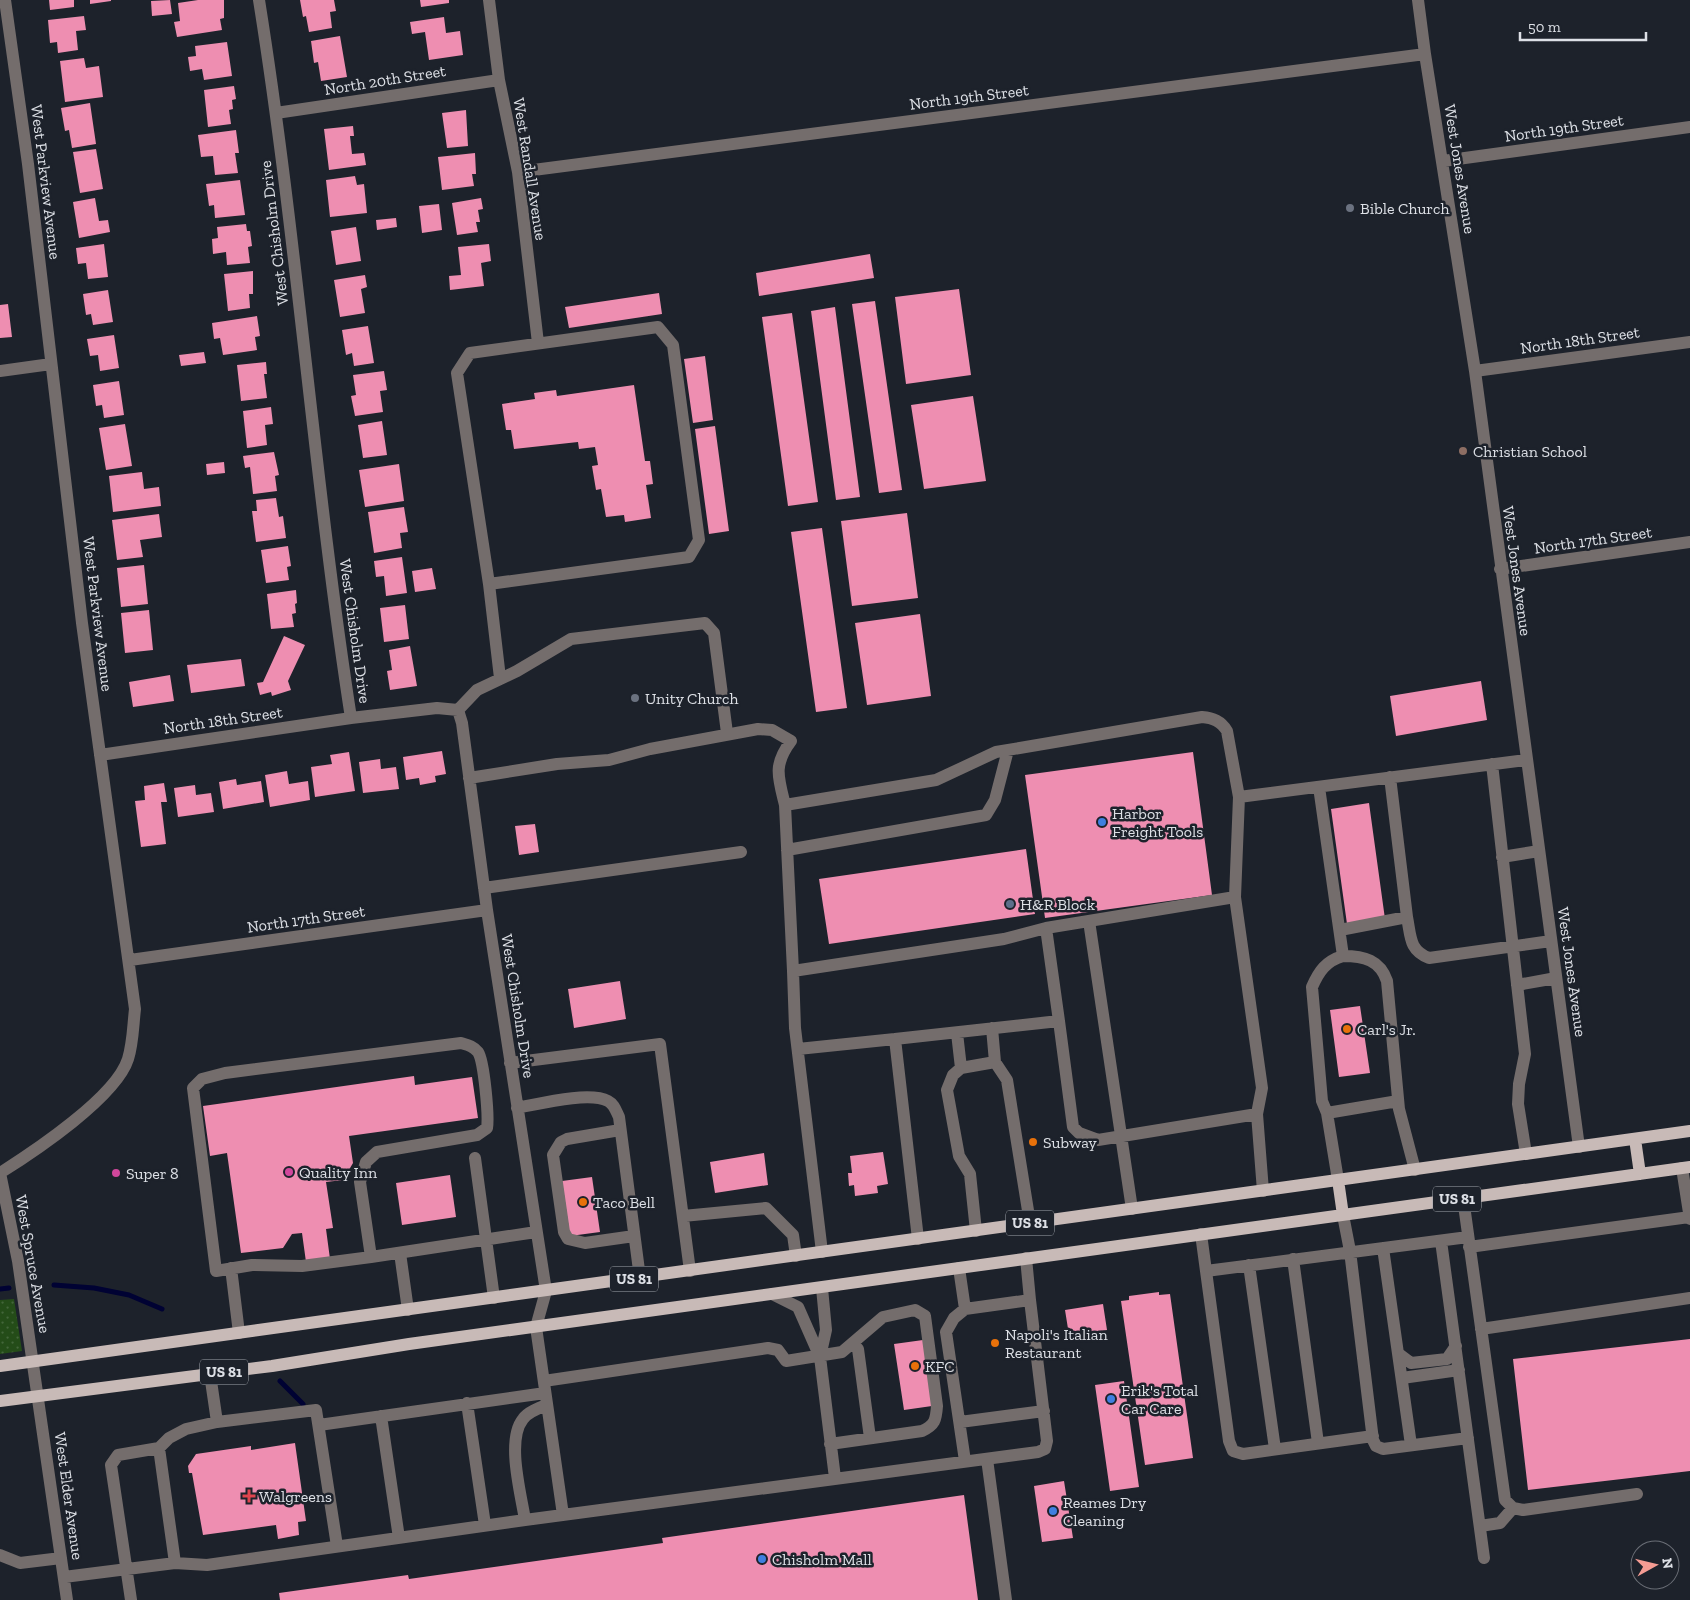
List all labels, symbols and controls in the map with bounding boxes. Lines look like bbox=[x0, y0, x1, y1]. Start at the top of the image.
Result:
scale bar bbox=[1520, 10, 1646, 42]
text: 50 m bbox=[1528, 18, 1561, 36]
street label: North 20th Street bbox=[323, 61, 447, 99]
street label: North 19th Street bbox=[908, 80, 1030, 114]
street label: West Randall Avenue bbox=[509, 96, 551, 242]
street label: West Jones Avenue bbox=[1440, 103, 1480, 235]
street label: West Parkview Avenue bbox=[27, 104, 65, 260]
street label: North 19th Street bbox=[1503, 110, 1625, 146]
street label: West Chisholm Drive bbox=[256, 160, 292, 306]
place label: Bible Church bbox=[1360, 199, 1449, 218]
marker: Bible Church bbox=[1344, 202, 1356, 214]
street label: North 18th Street bbox=[1519, 322, 1641, 358]
place label: Christian School bbox=[1473, 442, 1587, 461]
marker: Christian School bbox=[1457, 445, 1469, 457]
street label: West Jones Avenue bbox=[1499, 505, 1535, 637]
street label: North 17th Street bbox=[1533, 522, 1653, 558]
street label: West Parkview Avenue bbox=[79, 536, 117, 692]
street label: West Chisholm Drive bbox=[335, 558, 375, 704]
place label: Unity Church bbox=[645, 689, 738, 708]
marker: Unity Church bbox=[629, 692, 641, 704]
street label: North 18th Street bbox=[162, 702, 284, 738]
place label: Harbor Freight Tools bbox=[1112, 804, 1203, 841]
marker: Harbor Freight Tools bbox=[1096, 816, 1108, 828]
place label: H&R Block bbox=[1020, 895, 1096, 914]
marker: H&R Block bbox=[1004, 898, 1016, 910]
street label: North 17th Street bbox=[246, 901, 366, 937]
street label: West Jones Avenue bbox=[1554, 906, 1590, 1038]
street label: West Chisholm Drive bbox=[497, 933, 539, 1079]
place label: Carl's Jr. bbox=[1357, 1020, 1416, 1039]
marker: Carl's Jr. bbox=[1341, 1023, 1353, 1035]
place label: Subway bbox=[1043, 1133, 1098, 1152]
marker: Subway bbox=[1027, 1136, 1039, 1148]
place label: Quality Inn bbox=[299, 1163, 378, 1182]
place label: Super 8 bbox=[126, 1164, 179, 1183]
marker: Quality Inn bbox=[283, 1166, 295, 1178]
marker: Super 8 bbox=[110, 1167, 122, 1179]
road number: US 81 bbox=[1433, 1186, 1481, 1212]
street label: West Spruce Avenue bbox=[11, 1193, 55, 1335]
place label: Taco Bell bbox=[593, 1193, 655, 1212]
marker: Taco Bell bbox=[577, 1196, 589, 1208]
road number: US 81 bbox=[1006, 1210, 1054, 1236]
road number: US 81 bbox=[610, 1266, 658, 1292]
place label: Napoli's Italian Restaurant bbox=[1005, 1325, 1108, 1362]
marker: Napoli's Italian Restaurant bbox=[989, 1337, 1001, 1349]
place label: KFC bbox=[925, 1357, 955, 1376]
road number: US 81 bbox=[200, 1360, 248, 1384]
marker: KFC bbox=[909, 1360, 921, 1372]
place label: Erik's Total Car Care bbox=[1121, 1381, 1198, 1418]
marker: Erik's Total Car Care bbox=[1105, 1393, 1117, 1405]
street label: West Elder Avenue bbox=[51, 1431, 87, 1561]
place label: Walgreens bbox=[259, 1487, 332, 1506]
marker: Walgreens bbox=[243, 1490, 255, 1502]
place label: Reames Dry Cleaning bbox=[1063, 1493, 1147, 1530]
marker: Reames Dry Cleaning bbox=[1047, 1505, 1059, 1517]
north arrow bbox=[1630, 1540, 1680, 1590]
place label: Chisholm Mall bbox=[772, 1550, 872, 1569]
marker: Chisholm Mall bbox=[756, 1553, 768, 1565]
text: N bbox=[1658, 1557, 1677, 1570]

